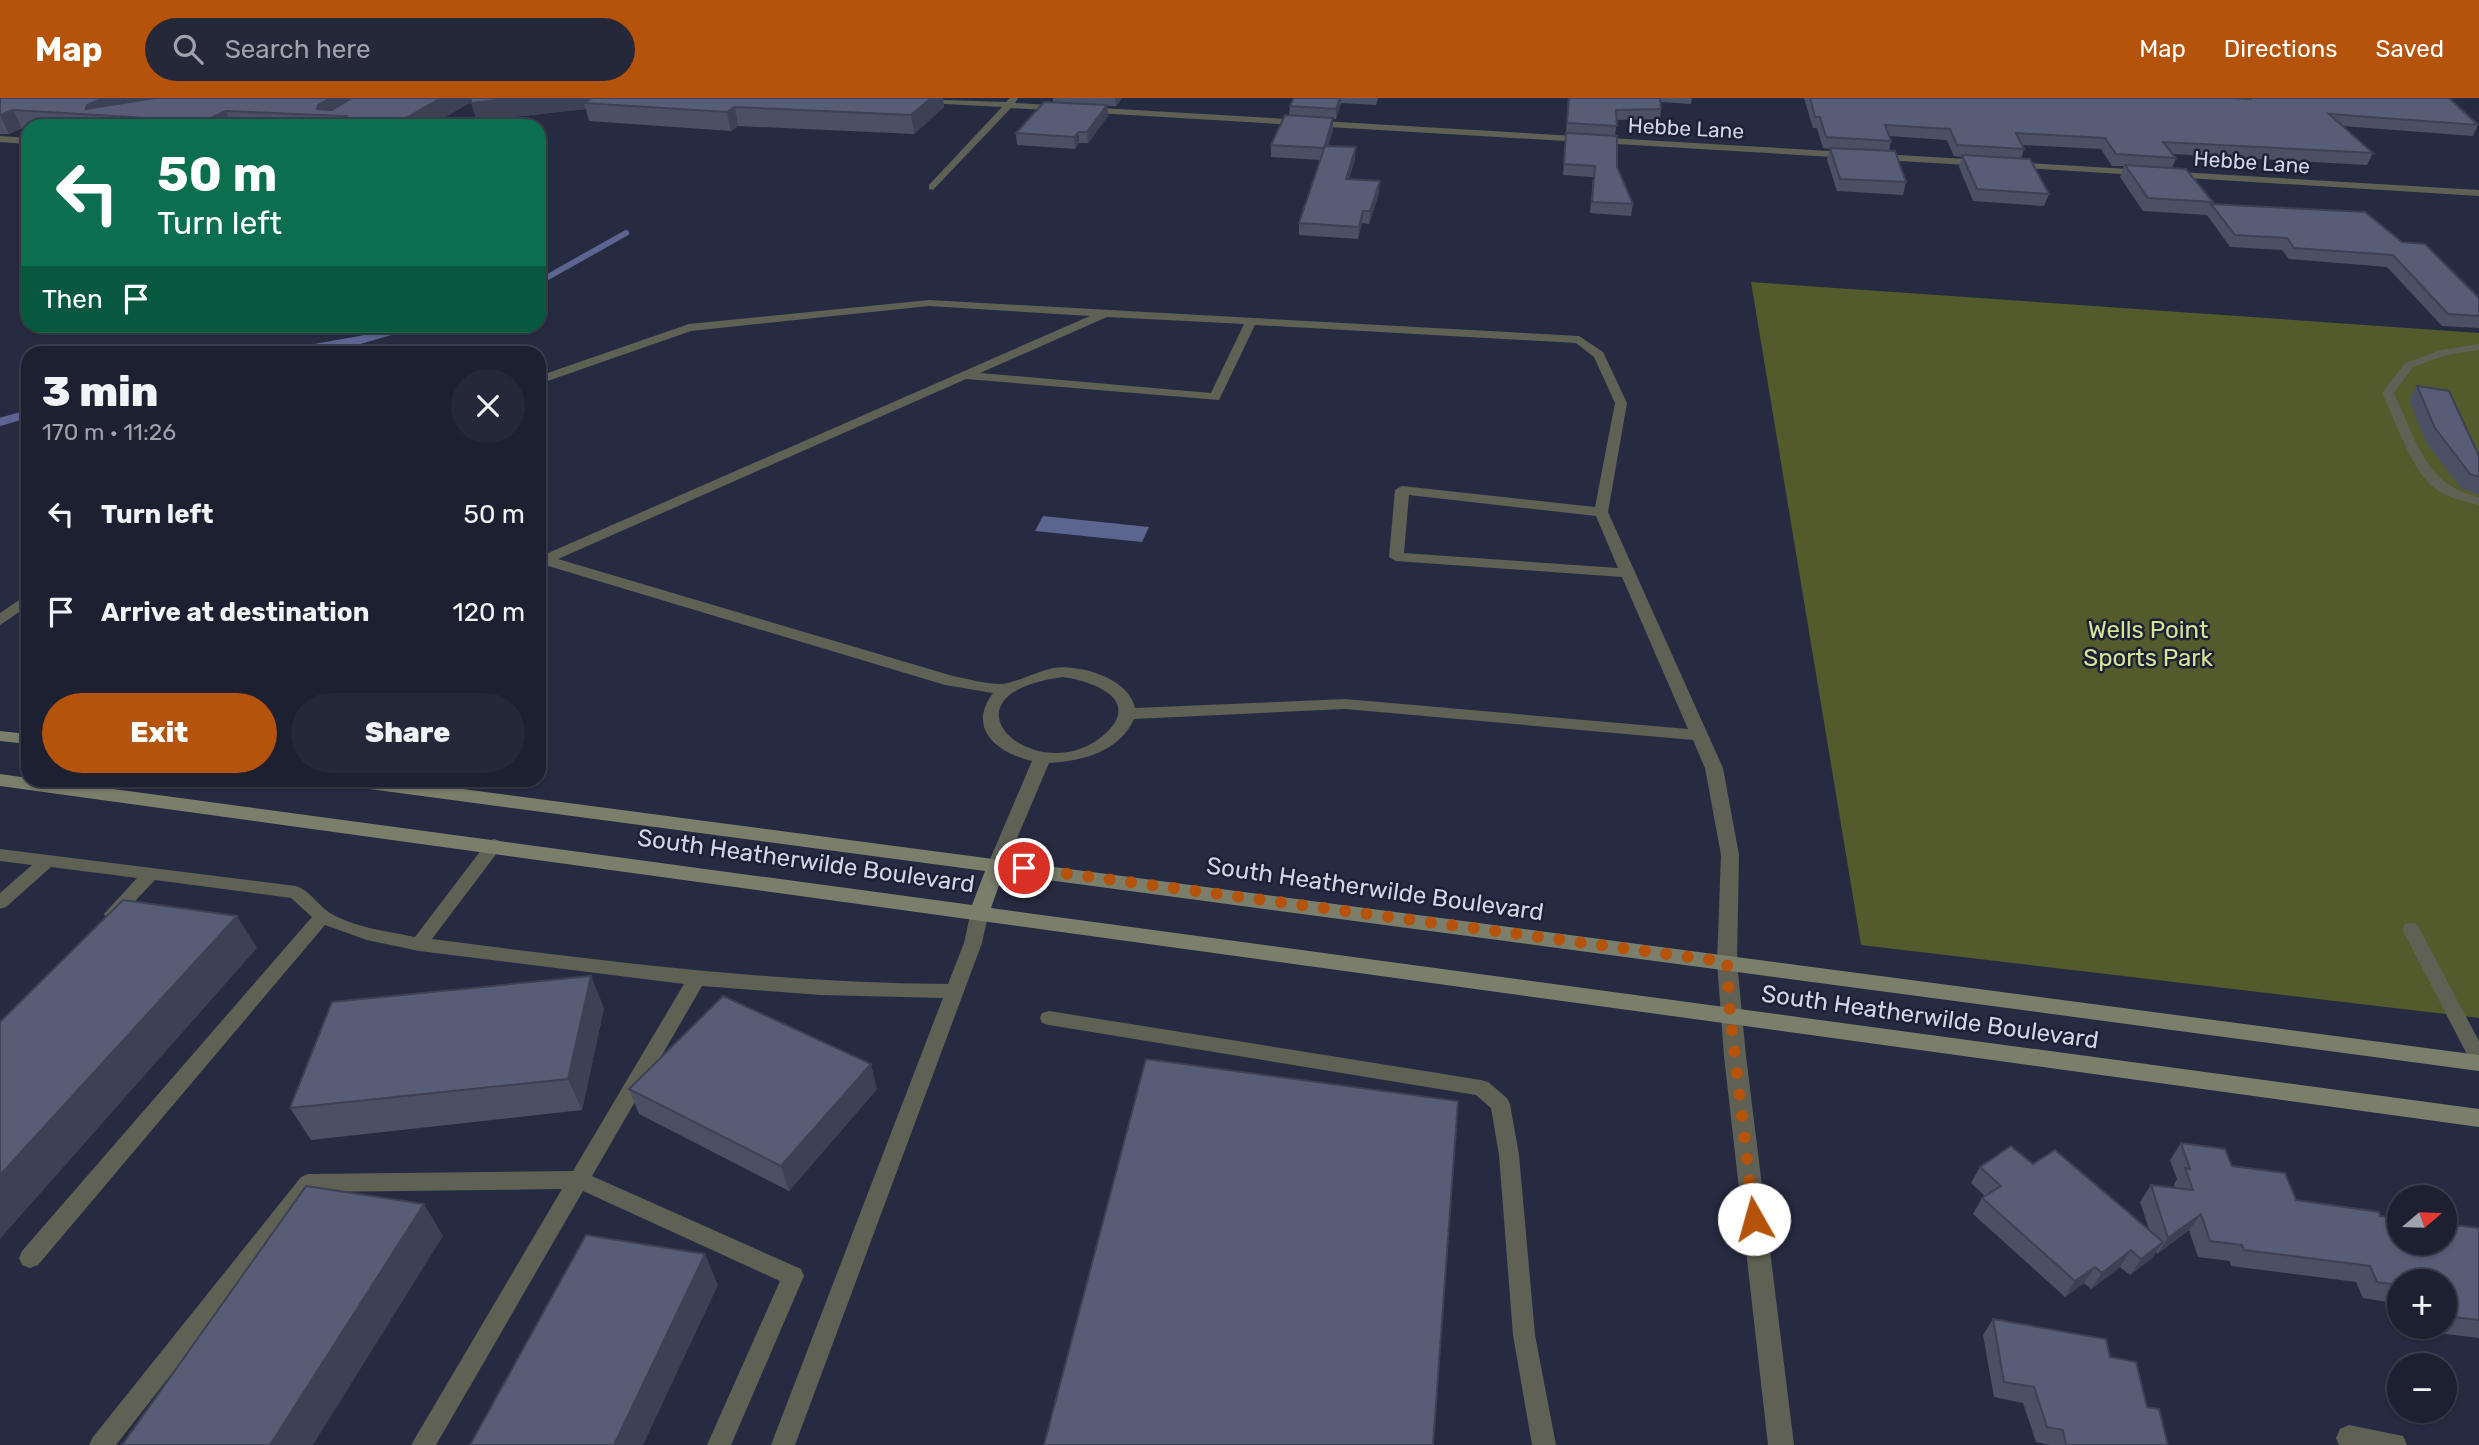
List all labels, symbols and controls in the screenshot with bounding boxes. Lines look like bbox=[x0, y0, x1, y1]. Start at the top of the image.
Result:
search box bbox=[145, 18, 635, 81]
text: Map bbox=[35, 30, 103, 69]
icon: search bbox=[169, 30, 207, 68]
text: Search here bbox=[225, 34, 370, 65]
text: Map bbox=[2139, 35, 2186, 63]
text: Directions bbox=[2224, 35, 2337, 63]
text: Saved bbox=[2375, 35, 2444, 63]
street label: Hebbe Lane bbox=[1627, 112, 1745, 144]
text: 50 m bbox=[157, 145, 277, 203]
street label: Hebbe Lane bbox=[2193, 145, 2311, 179]
icon: left bbox=[42, 147, 133, 238]
text: Turn left bbox=[157, 204, 282, 242]
icon: arrive bbox=[117, 280, 155, 318]
text: Then bbox=[42, 284, 103, 315]
text: 3 min bbox=[42, 367, 158, 417]
button: close bbox=[451, 369, 525, 443]
text: 170 m · 11:26 bbox=[42, 418, 176, 446]
icon: left bbox=[42, 495, 80, 533]
text: Turn left bbox=[101, 499, 213, 530]
text: 50 m bbox=[464, 499, 525, 530]
icon: arrive bbox=[42, 593, 80, 631]
text: Arrive at destination bbox=[101, 597, 369, 628]
text: 120 m bbox=[453, 597, 525, 628]
park label: Wells Point Sports Park bbox=[2083, 616, 2213, 672]
button: Exit bbox=[42, 693, 277, 773]
button: Share bbox=[291, 693, 525, 773]
street label: South Heatherwilde Boulevard bbox=[636, 823, 976, 899]
pin bbox=[994, 838, 1054, 898]
icon: arrive bbox=[1005, 849, 1043, 887]
street label: South Heatherwilde Boulevard bbox=[1205, 851, 1545, 927]
street label: South Heatherwilde Boulevard bbox=[1760, 979, 2100, 1055]
position arrow bbox=[1717, 1182, 1791, 1256]
north arrow bbox=[2387, 1185, 2457, 1255]
map controls bbox=[2387, 1185, 2457, 1423]
button: + bbox=[2387, 1269, 2457, 1339]
button: − bbox=[2387, 1353, 2457, 1423]

